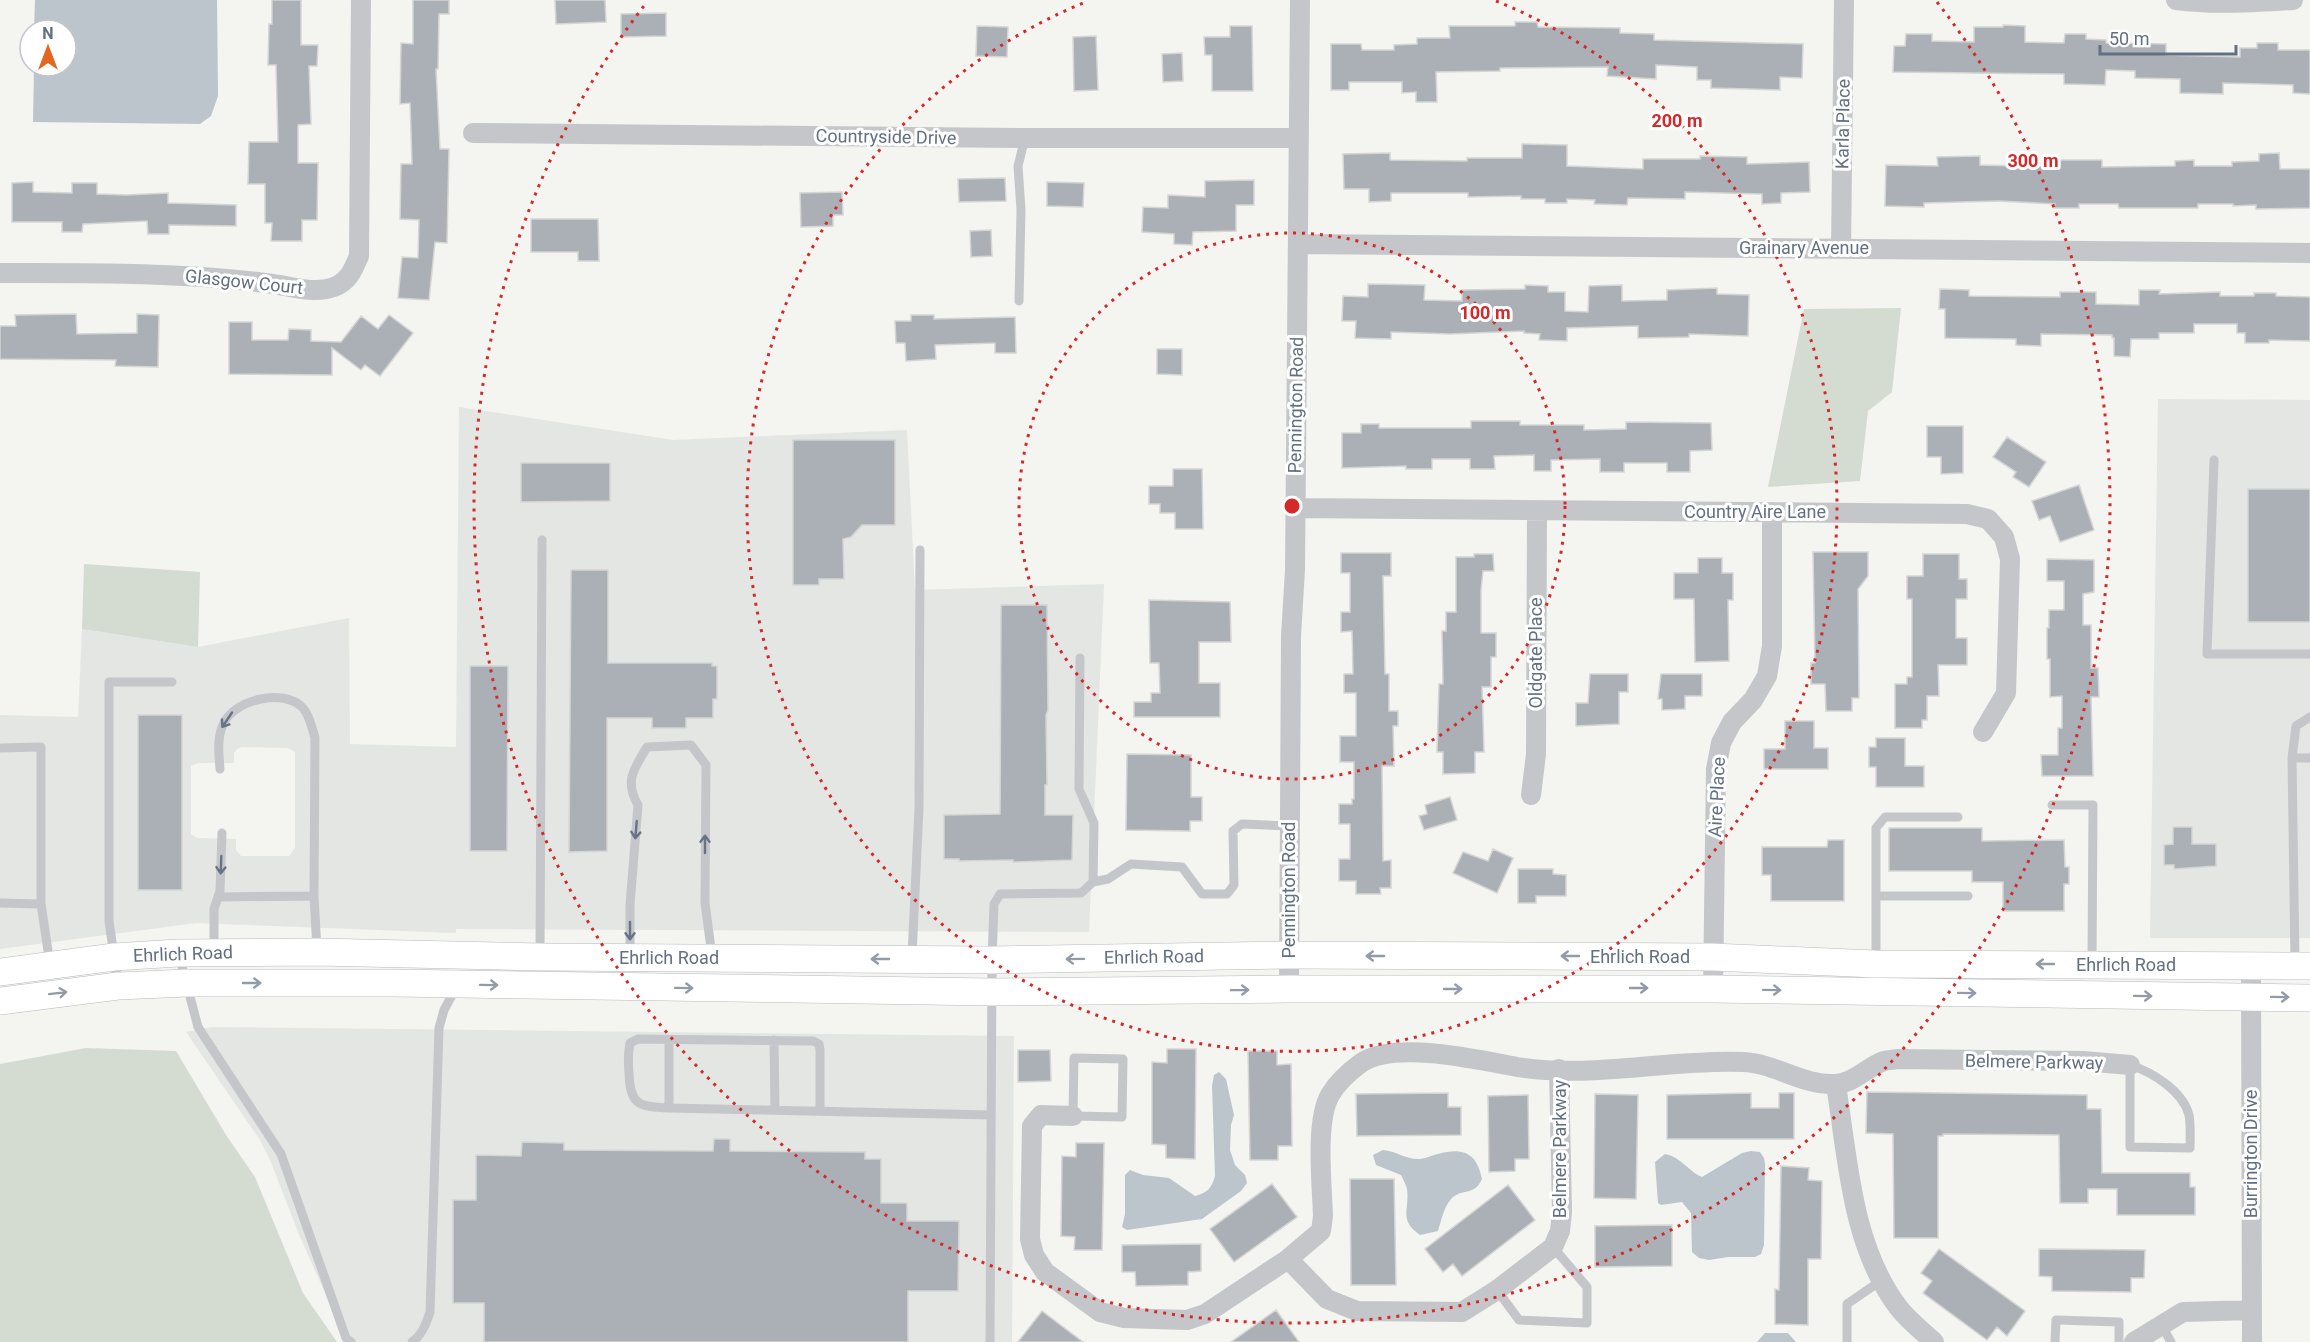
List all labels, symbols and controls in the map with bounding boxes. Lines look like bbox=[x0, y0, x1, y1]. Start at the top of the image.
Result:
north arrow bbox=[18, 18, 78, 78]
scale bar bbox=[2100, 18, 2236, 56]
text: N bbox=[42, 24, 54, 43]
text: 50 m bbox=[2109, 28, 2149, 49]
street label: Karla Place bbox=[1831, 79, 1854, 169]
text: 200 m bbox=[1651, 110, 1703, 131]
street label: Countryside Drive bbox=[815, 125, 957, 148]
text: 300 m bbox=[2007, 150, 2059, 171]
street label: Grainary Avenue bbox=[1739, 237, 1869, 258]
street label: Glasgow Court bbox=[184, 265, 304, 298]
text: 100 m bbox=[1459, 302, 1511, 323]
street label: Pennington Road bbox=[1284, 336, 1307, 474]
centre of rings bbox=[1282, 496, 1302, 516]
street label: Country Aire Lane bbox=[1684, 501, 1826, 522]
street label: Oldgate Place bbox=[1525, 597, 1546, 709]
one-way arrow bbox=[220, 712, 233, 729]
street label: Aire Place bbox=[1704, 756, 1729, 838]
one-way arrow bbox=[630, 819, 641, 839]
street label: Pennington Road bbox=[1278, 822, 1299, 958]
one-way arrow bbox=[699, 835, 711, 855]
one-way arrow bbox=[215, 854, 227, 874]
one-way arrow bbox=[624, 921, 636, 941]
street label: Ehrlich Road bbox=[133, 941, 233, 966]
street label: Ehrlich Road bbox=[1104, 945, 1204, 968]
street label: Ehrlich Road bbox=[1590, 946, 1690, 967]
street label: Ehrlich Road bbox=[619, 947, 719, 968]
one-way arrow bbox=[1366, 950, 1386, 962]
one-way arrow bbox=[1561, 950, 1581, 962]
one-way arrow bbox=[871, 953, 891, 965]
one-way arrow bbox=[1066, 953, 1086, 964]
street label: Ehrlich Road bbox=[2076, 954, 2176, 975]
one-way arrow bbox=[2036, 958, 2056, 970]
one-way arrow bbox=[242, 977, 262, 989]
one-way arrow bbox=[479, 979, 499, 991]
one-way arrow bbox=[674, 982, 694, 993]
one-way arrow bbox=[1628, 982, 1648, 994]
one-way arrow bbox=[1442, 983, 1462, 994]
one-way arrow bbox=[1230, 984, 1250, 995]
one-way arrow bbox=[1761, 984, 1781, 996]
one-way arrow bbox=[48, 987, 67, 998]
one-way arrow bbox=[1956, 987, 1976, 999]
one-way arrow bbox=[2133, 990, 2153, 1002]
one-way arrow bbox=[2270, 992, 2290, 1003]
street label: Belmere Parkway bbox=[1965, 1050, 2104, 1073]
street label: Belmere Parkway bbox=[1549, 1079, 1570, 1218]
street label: Burrington Drive bbox=[2240, 1090, 2261, 1218]

